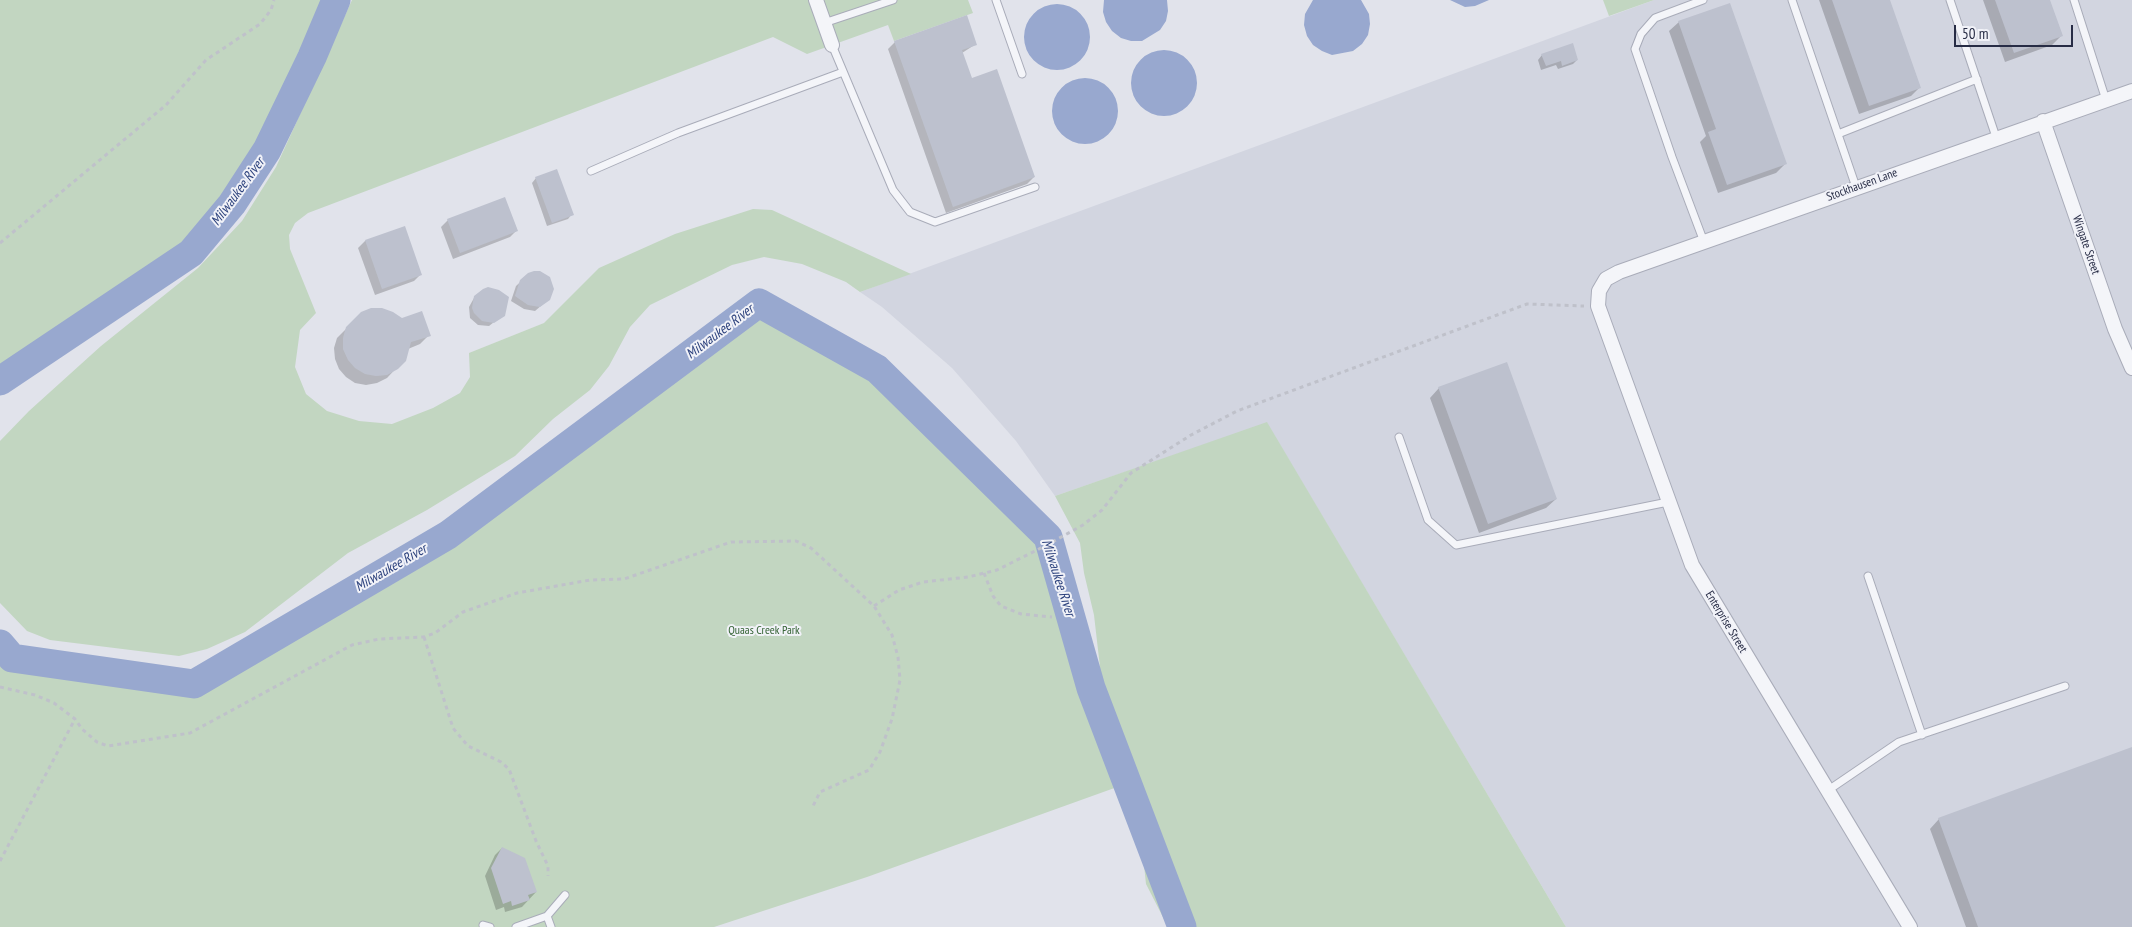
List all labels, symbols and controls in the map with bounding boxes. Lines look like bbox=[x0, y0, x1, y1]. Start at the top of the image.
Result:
scale bar bbox=[1957, 15, 2076, 47]
text: 50 m bbox=[1962, 24, 1988, 43]
water label: Milwaukee River bbox=[208, 155, 268, 229]
street label: Stockhausen Lane bbox=[1825, 166, 1899, 204]
street label: Wingate Street bbox=[2069, 214, 2103, 276]
water label: Milwaukee River bbox=[683, 301, 757, 363]
water label: Milwaukee River bbox=[1038, 538, 1078, 618]
water label: Milwaukee River bbox=[352, 541, 430, 595]
street label: Enterprise Street bbox=[1702, 589, 1750, 655]
park label: Quaas Creek Park bbox=[728, 624, 800, 638]

